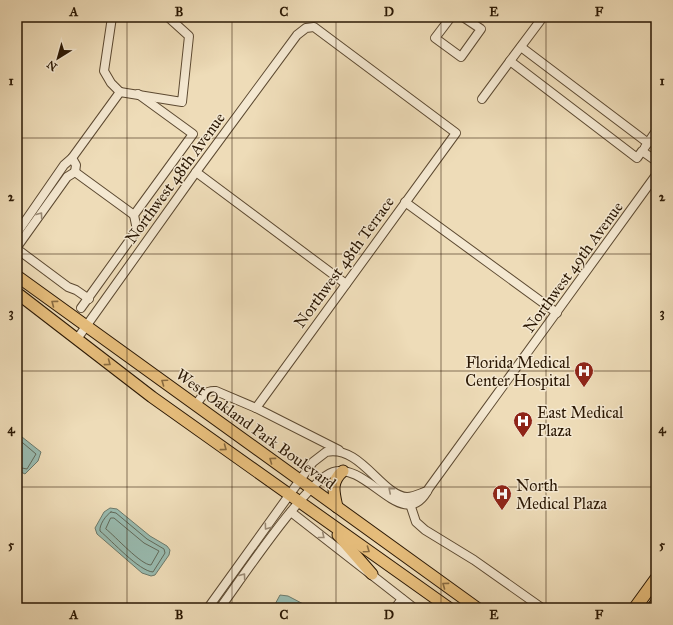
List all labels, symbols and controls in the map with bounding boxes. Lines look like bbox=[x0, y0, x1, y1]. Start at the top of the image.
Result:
text: A bbox=[69, 4, 79, 20]
text: B bbox=[175, 4, 184, 20]
text: C bbox=[280, 4, 289, 20]
text: D bbox=[384, 4, 394, 20]
text: E bbox=[489, 4, 499, 20]
text: F bbox=[595, 4, 604, 20]
north arrow bbox=[38, 38, 78, 78]
text: N bbox=[44, 57, 60, 74]
text: 1 bbox=[8, 73, 14, 89]
text: 1 bbox=[659, 73, 665, 89]
street label: Northwest 48th Avenue bbox=[121, 109, 229, 247]
text: 2 bbox=[8, 189, 15, 205]
text: 2 bbox=[659, 189, 666, 205]
street label: Northwest 48th Terrace bbox=[290, 192, 398, 331]
street label: Northwest 49th Avenue bbox=[519, 198, 627, 336]
one-way arrow bbox=[35, 213, 42, 220]
one-way arrow bbox=[51, 301, 58, 308]
text: 3 bbox=[8, 305, 14, 321]
text: 3 bbox=[659, 305, 665, 321]
place label: Florida Medical Center Hospital bbox=[465, 353, 571, 390]
one-way arrow bbox=[103, 358, 110, 365]
hospital icon: Florida Medical Center Hospital bbox=[573, 360, 595, 388]
street label: West Oakland Park Boulevard bbox=[172, 365, 340, 493]
one-way arrow bbox=[161, 380, 168, 387]
place label: East Medical Plaza bbox=[537, 403, 624, 440]
hospital icon: East Medical Plaza bbox=[512, 410, 534, 438]
text: 4 bbox=[7, 421, 15, 437]
text: 4 bbox=[658, 421, 666, 437]
one-way arrow bbox=[220, 443, 227, 450]
one-way arrow bbox=[270, 458, 277, 465]
place label: North Medical Plaza bbox=[516, 476, 607, 513]
hospital icon: North Medical Plaza bbox=[491, 483, 513, 511]
one-way arrow bbox=[389, 488, 396, 495]
one-way arrow bbox=[265, 523, 272, 530]
one-way arrow bbox=[317, 532, 324, 539]
text: 5 bbox=[8, 537, 15, 553]
text: 5 bbox=[659, 537, 666, 553]
one-way arrow bbox=[363, 545, 370, 553]
one-way arrow bbox=[239, 574, 246, 581]
one-way arrow bbox=[442, 582, 449, 590]
text: A bbox=[69, 607, 79, 623]
text: B bbox=[175, 607, 184, 623]
text: C bbox=[280, 607, 289, 623]
text: D bbox=[384, 607, 394, 623]
text: E bbox=[489, 607, 499, 623]
text: F bbox=[595, 607, 604, 623]

